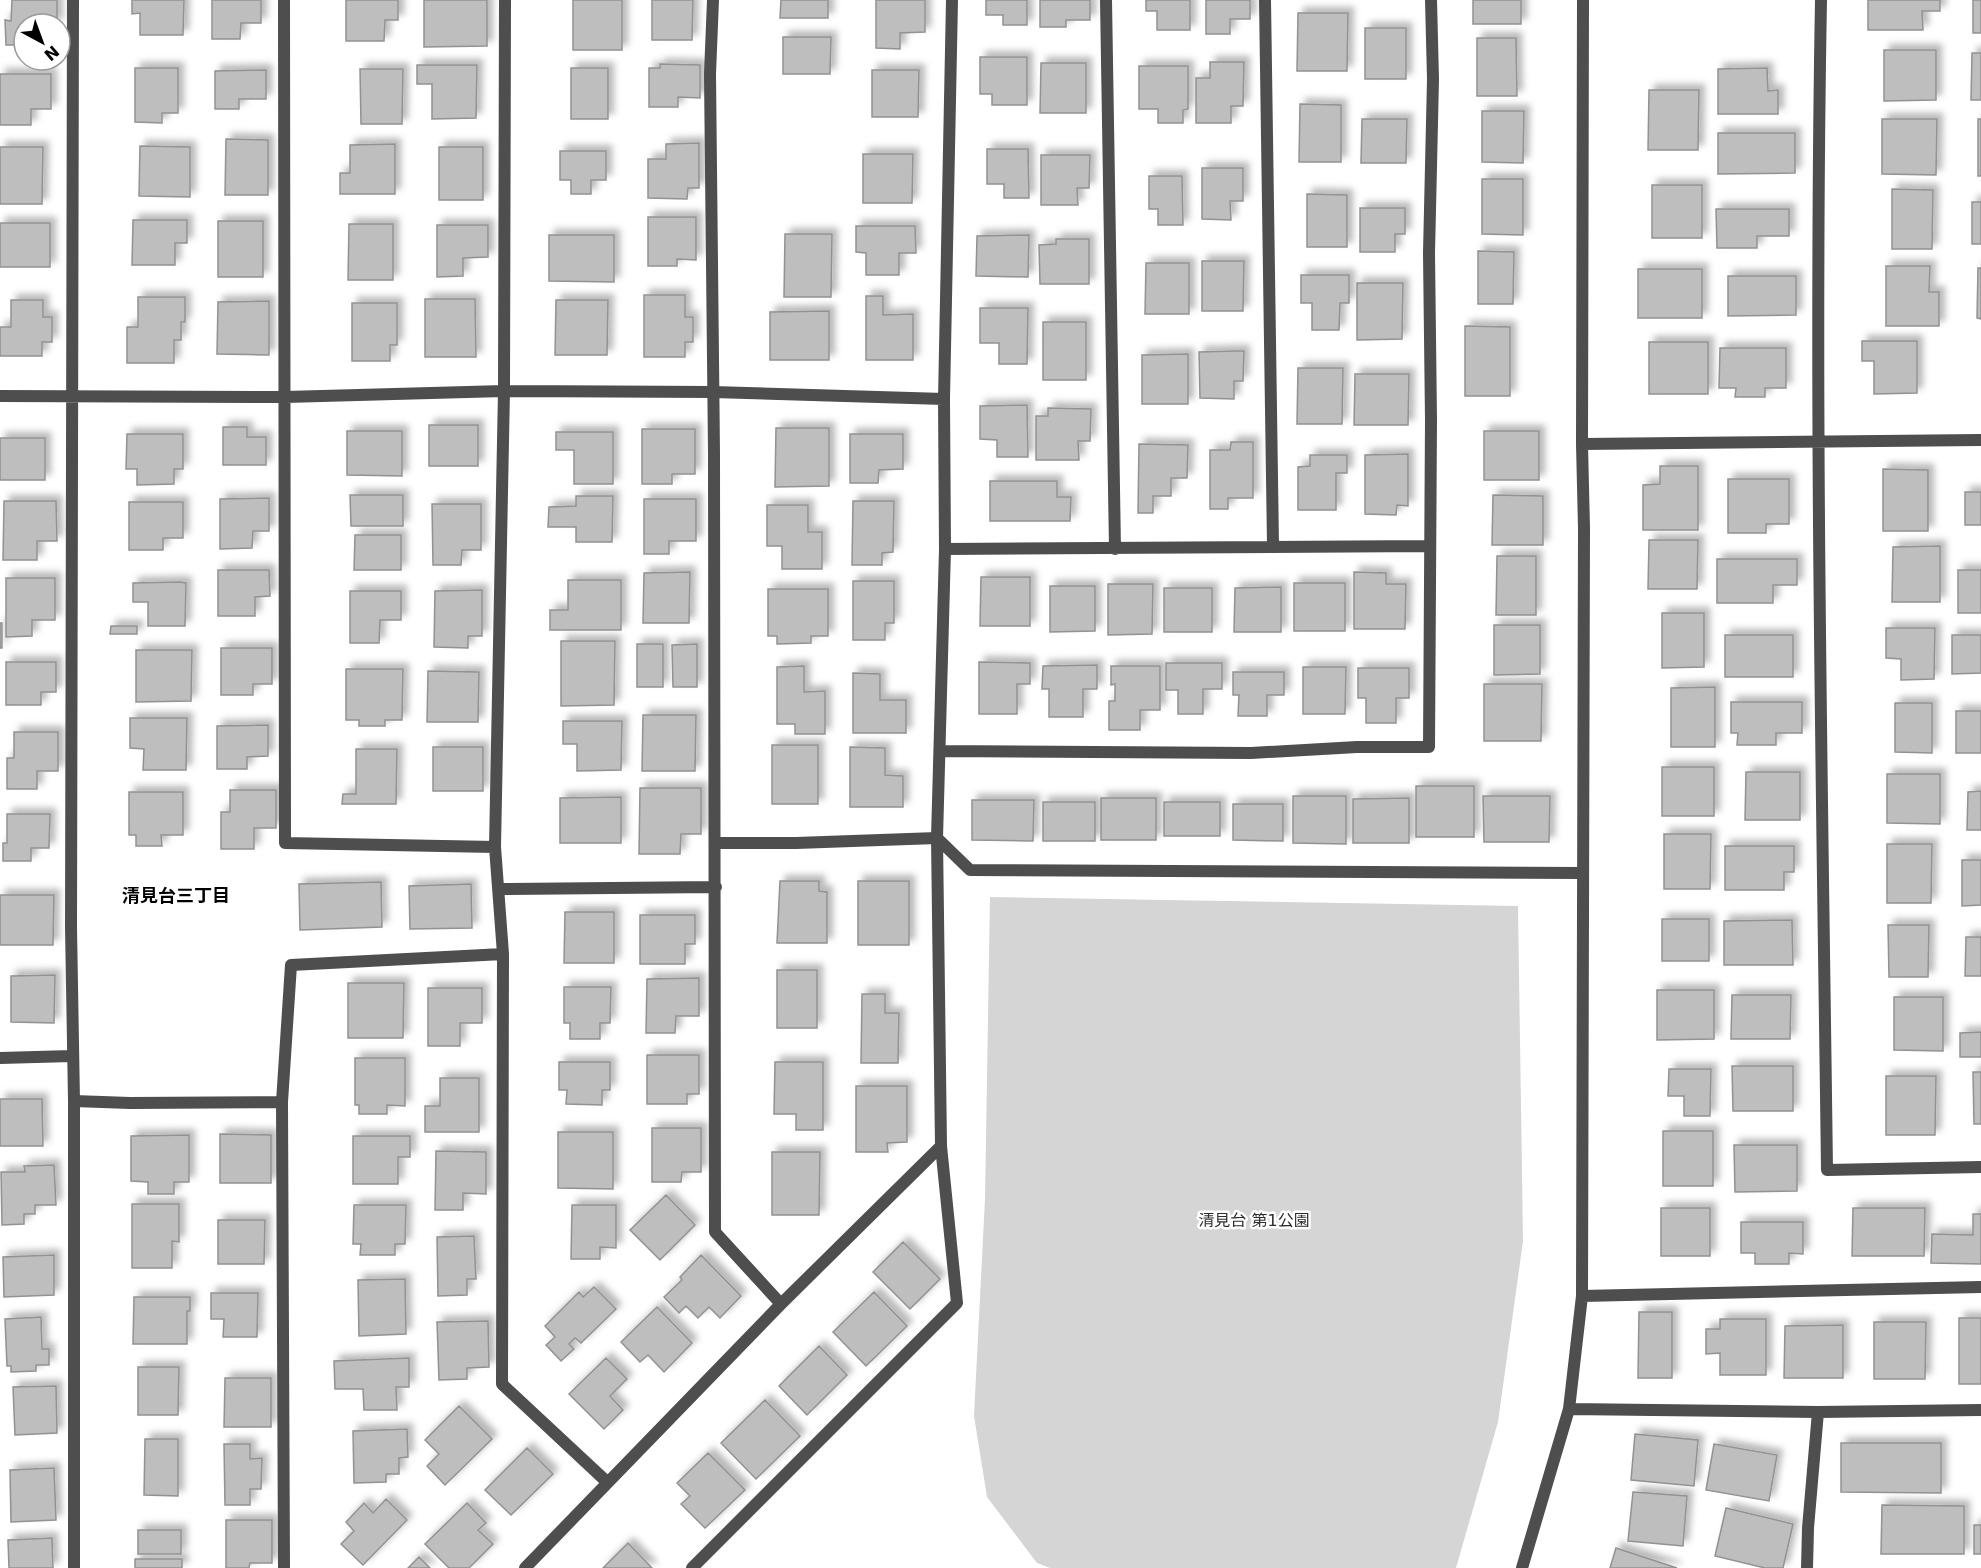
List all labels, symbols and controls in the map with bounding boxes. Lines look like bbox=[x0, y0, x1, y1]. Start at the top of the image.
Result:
north arrow bbox=[12, 12, 72, 72]
text: N bbox=[40, 41, 63, 65]
district label: 清見台三丁目 bbox=[122, 885, 230, 906]
park label: 清見台 第1公園 bbox=[1198, 1211, 1310, 1230]

